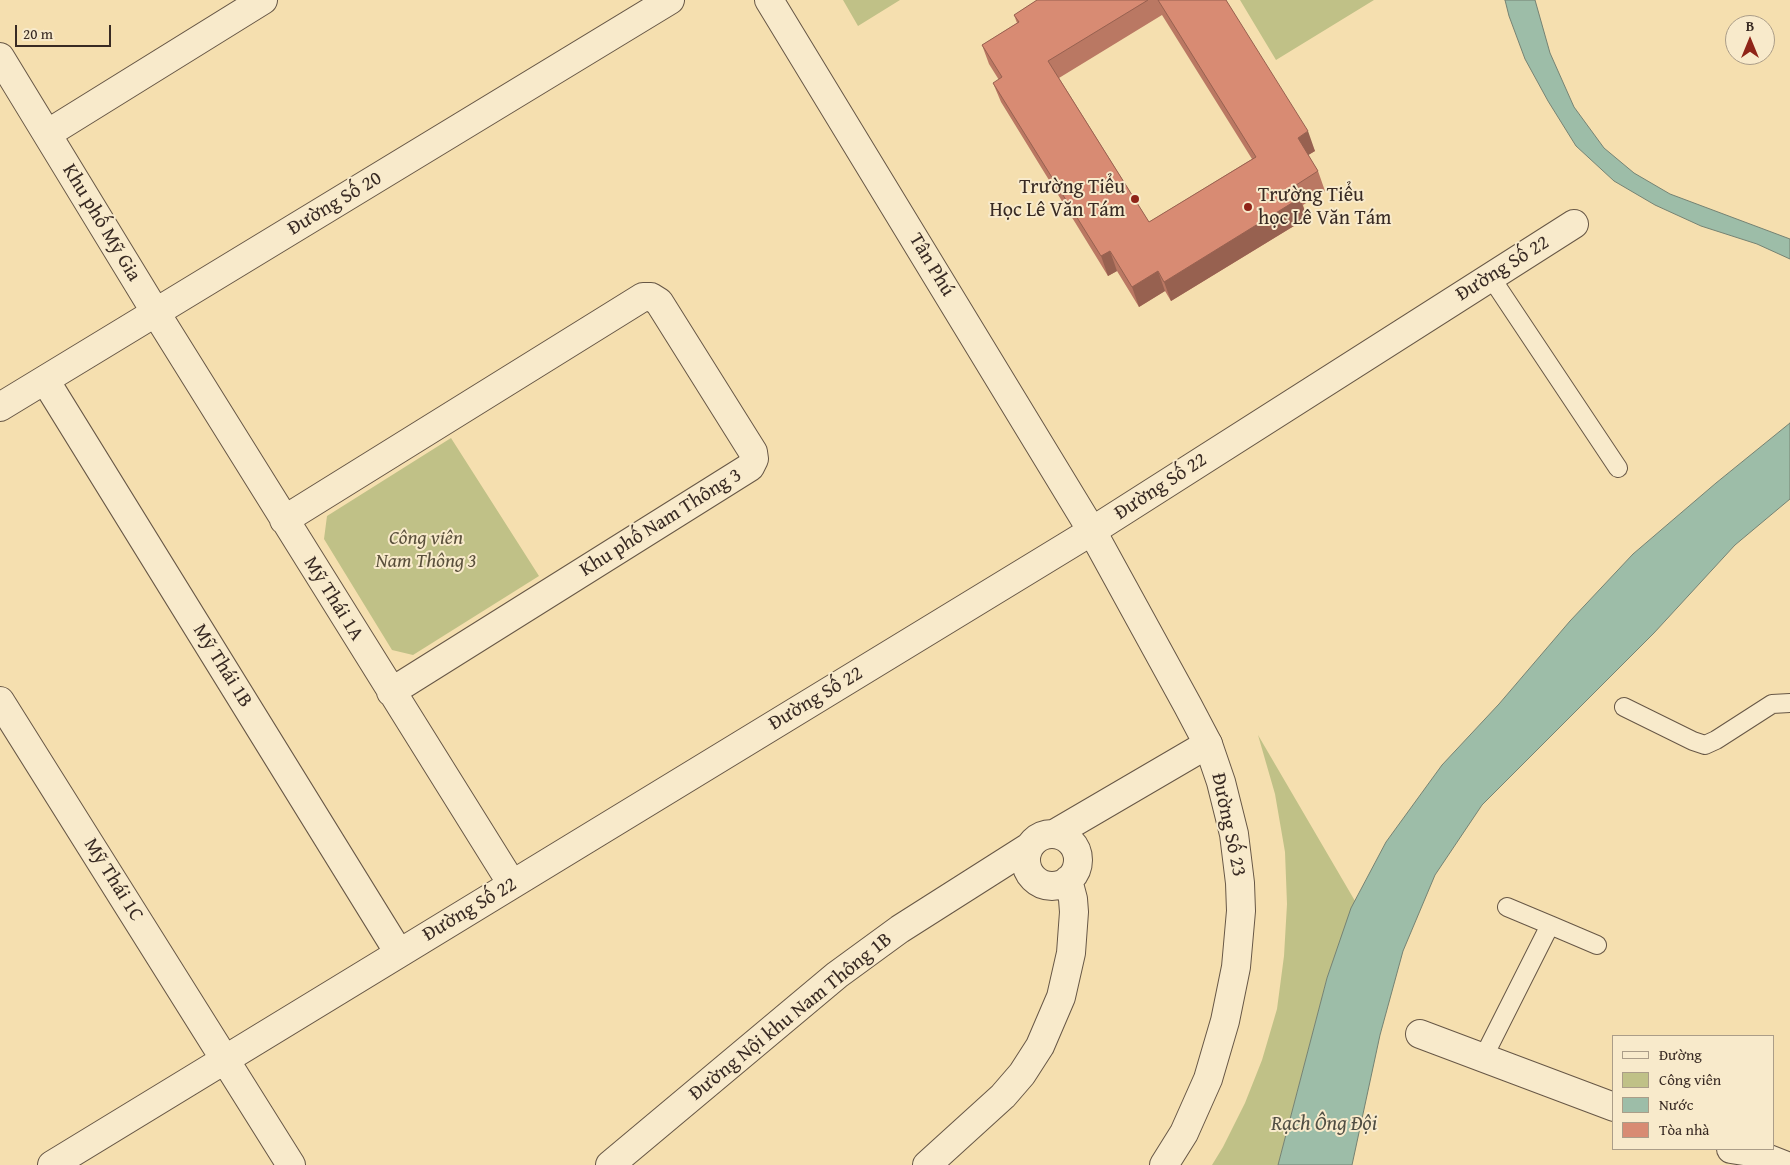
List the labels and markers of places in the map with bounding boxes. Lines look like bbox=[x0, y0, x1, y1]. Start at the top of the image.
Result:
place label: Trường Tiểu Học Lê Văn Tám bbox=[990, 176, 1125, 223]
place label: Trường Tiểu học Lê Văn Tám bbox=[1258, 184, 1391, 231]
marker: Trường Tiểu Học Lê Văn Tám bbox=[1129, 193, 1141, 205]
marker: Trường Tiểu học Lê Văn Tám bbox=[1242, 201, 1254, 213]

